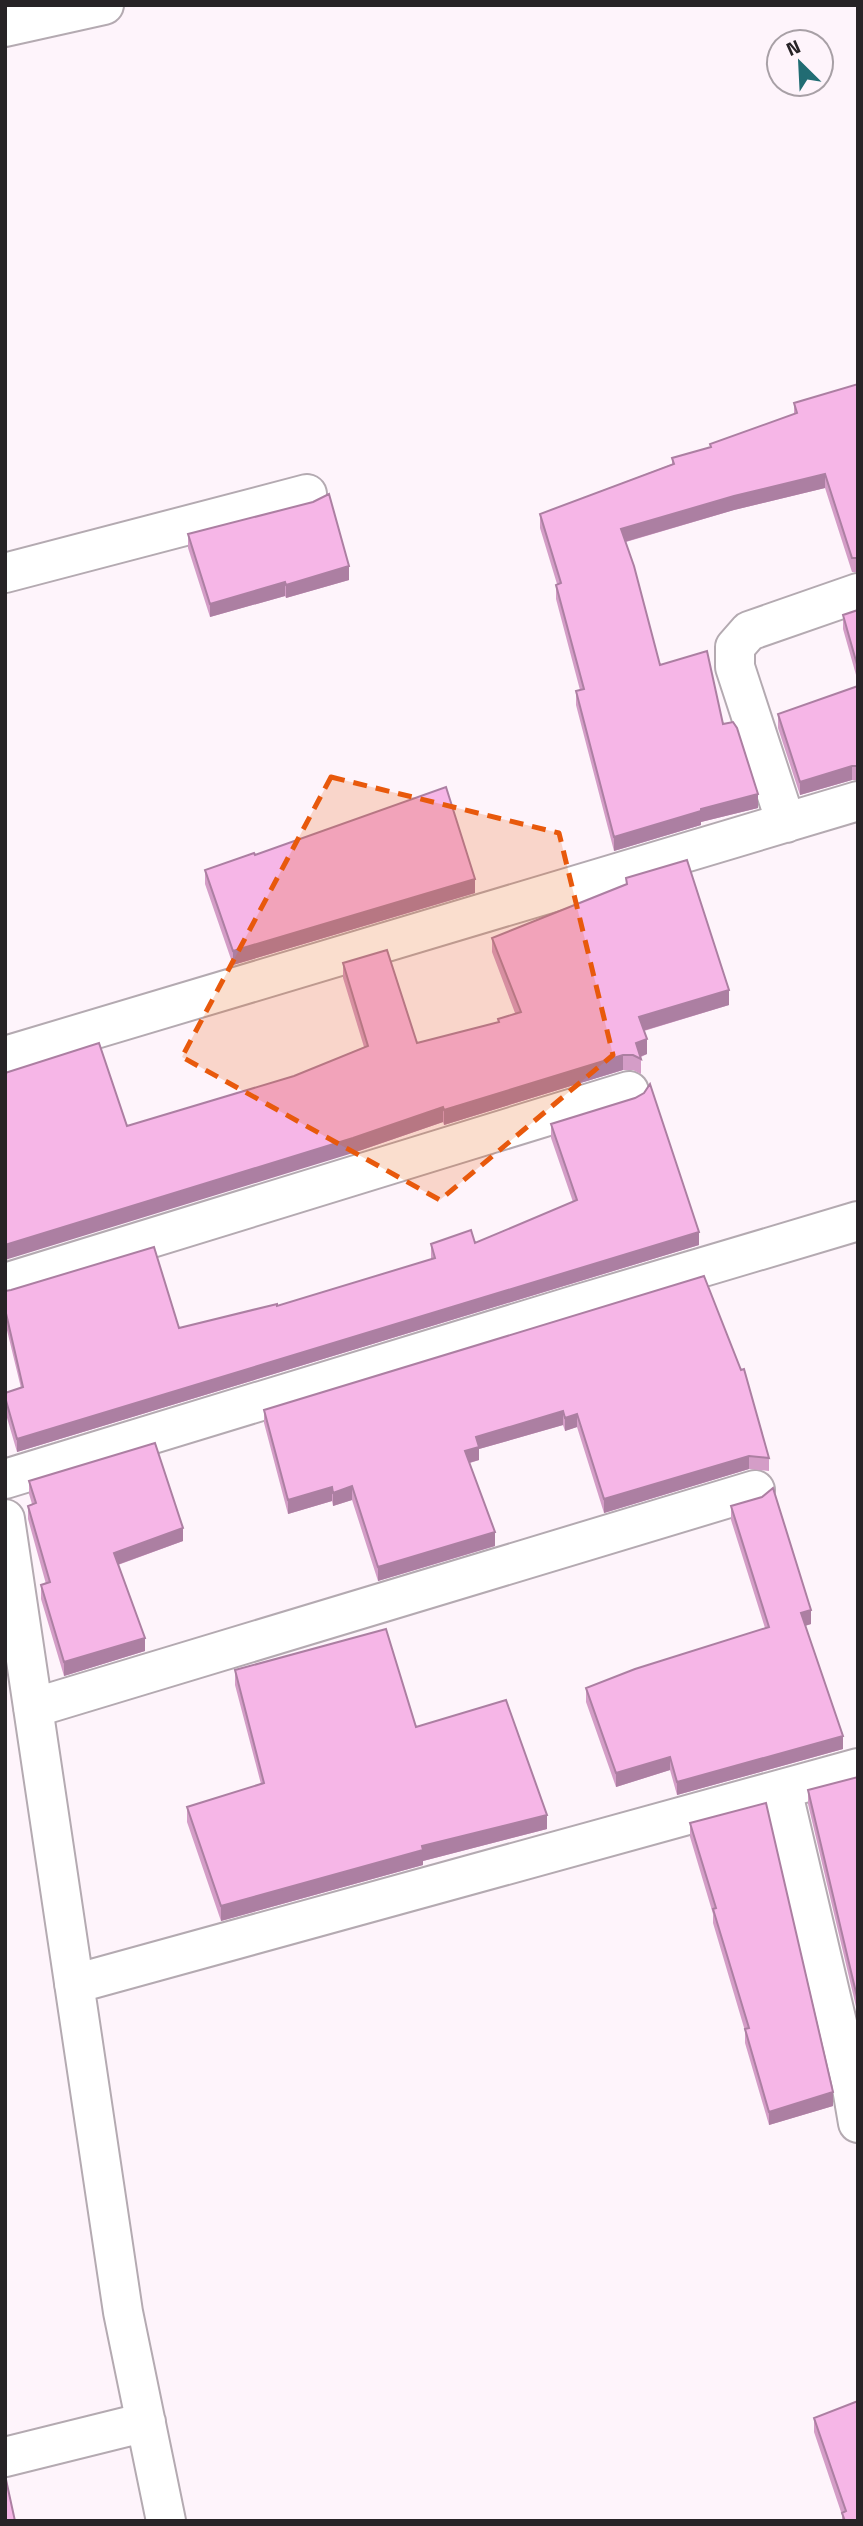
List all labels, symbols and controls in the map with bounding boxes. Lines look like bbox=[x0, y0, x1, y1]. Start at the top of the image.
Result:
north arrow bbox=[765, 28, 835, 98]
text: N bbox=[781, 31, 805, 63]

